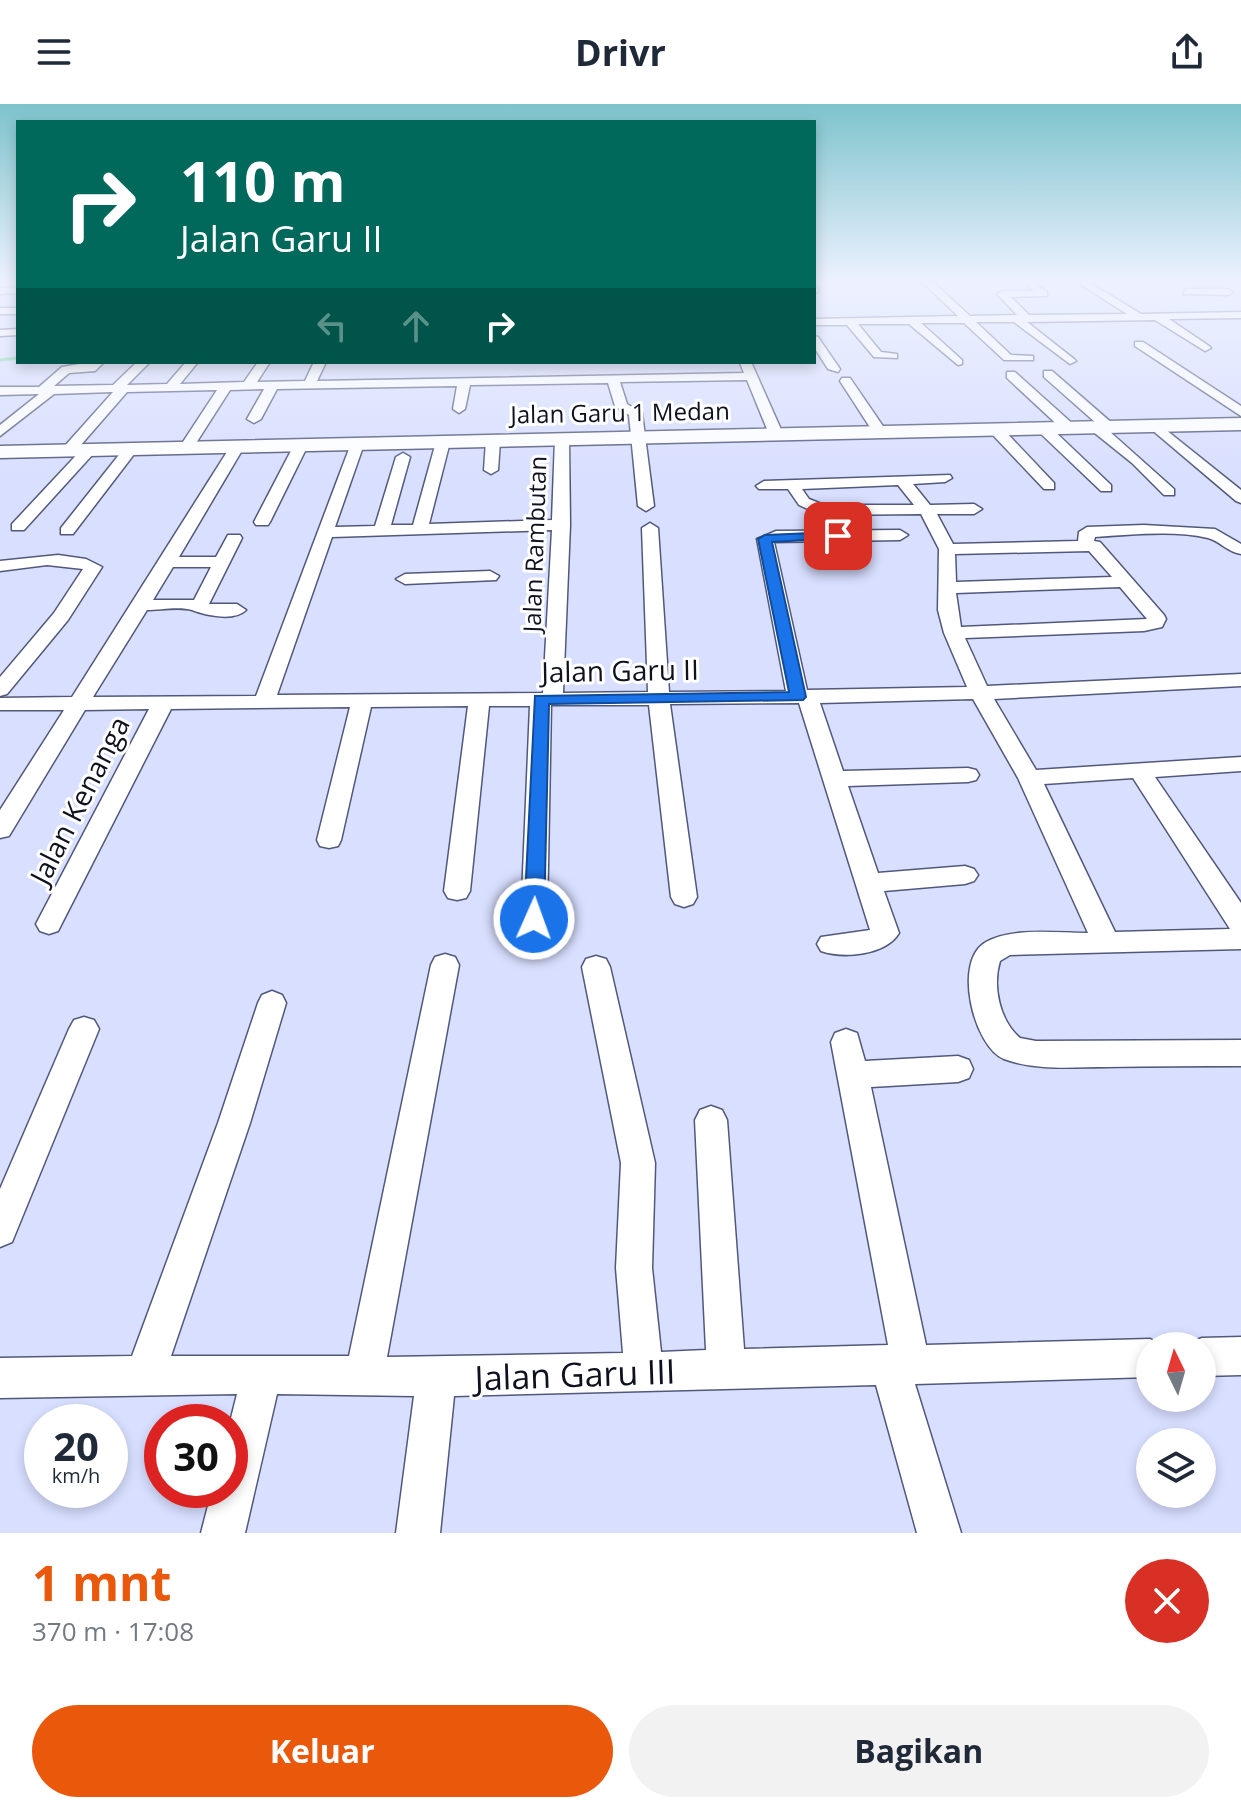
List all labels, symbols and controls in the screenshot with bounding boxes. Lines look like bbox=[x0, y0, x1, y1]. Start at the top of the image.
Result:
text: Drivr bbox=[575, 28, 666, 77]
icon: menu bbox=[32, 30, 76, 74]
icon: share bbox=[1165, 30, 1209, 74]
text: 110 m bbox=[180, 142, 346, 218]
icon: right bbox=[48, 152, 152, 256]
text: Jalan Garu II bbox=[180, 214, 383, 263]
icon: left bbox=[310, 304, 354, 348]
icon: ahead bbox=[394, 304, 438, 348]
icon: right bbox=[478, 304, 522, 348]
street label: Jalan Garu 1 Medan bbox=[508, 394, 730, 430]
street label: Jalan Rambutan bbox=[514, 455, 554, 635]
pin bbox=[804, 502, 872, 570]
icon: arrive bbox=[816, 514, 860, 558]
street label: Jalan Garu II bbox=[538, 650, 699, 690]
street label: Jalan Kenanga bbox=[19, 710, 138, 893]
position arrow bbox=[492, 877, 576, 961]
north arrow bbox=[1136, 1332, 1216, 1412]
map controls bbox=[1136, 1332, 1216, 1508]
street label: Jalan Garu III bbox=[471, 1348, 676, 1401]
speed limit sign: 30 bbox=[144, 1404, 248, 1508]
text: 20 bbox=[53, 1418, 99, 1473]
button: layers bbox=[1136, 1428, 1216, 1508]
text: km/h bbox=[52, 1462, 100, 1489]
text: 1 mnt bbox=[32, 1550, 171, 1615]
button: close bbox=[1125, 1559, 1209, 1643]
text: 370 m · 17:08 bbox=[32, 1613, 194, 1649]
button: Keluar bbox=[32, 1705, 613, 1797]
button: Bagikan bbox=[629, 1705, 1209, 1797]

